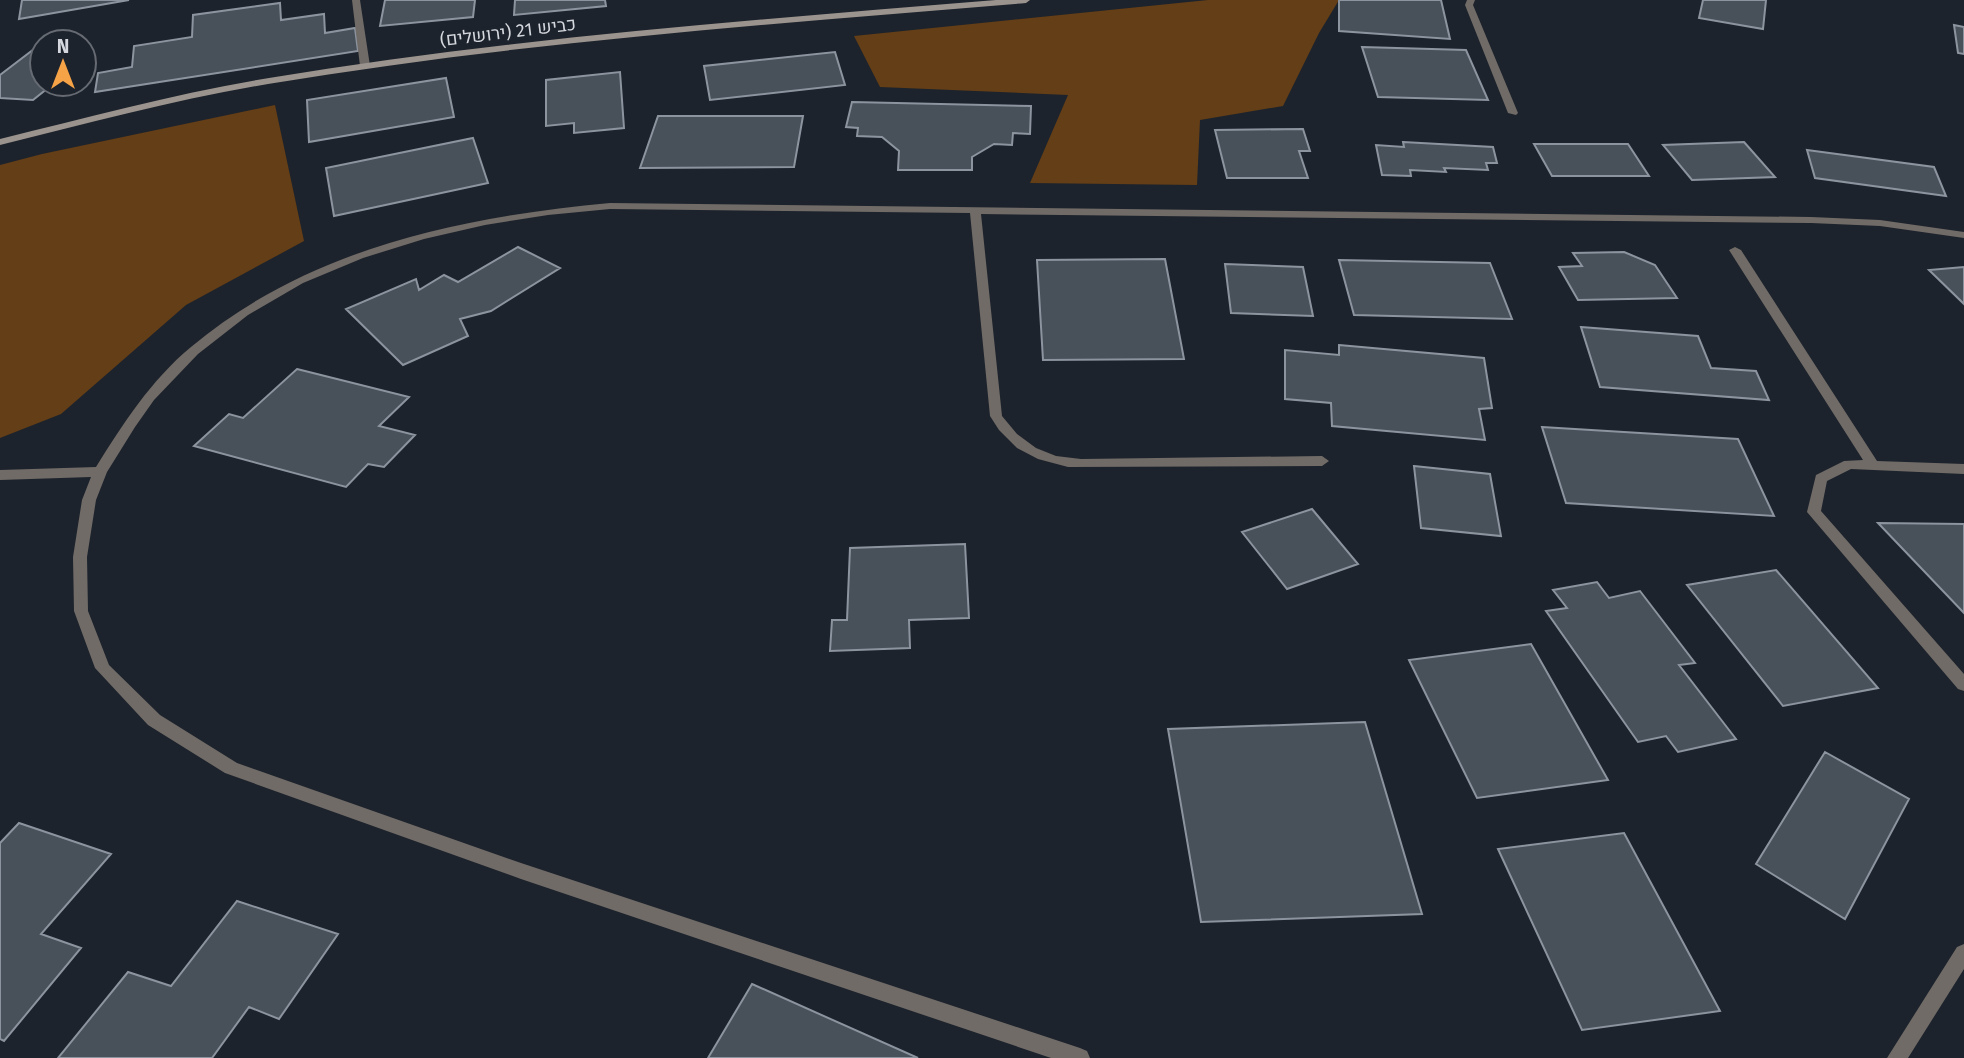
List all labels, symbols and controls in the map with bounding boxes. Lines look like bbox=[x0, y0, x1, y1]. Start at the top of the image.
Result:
street label: כביש 21 (ירושלים) bbox=[439, 13, 577, 51]
north arrow bbox=[28, 28, 98, 98]
text: N bbox=[57, 35, 69, 58]

